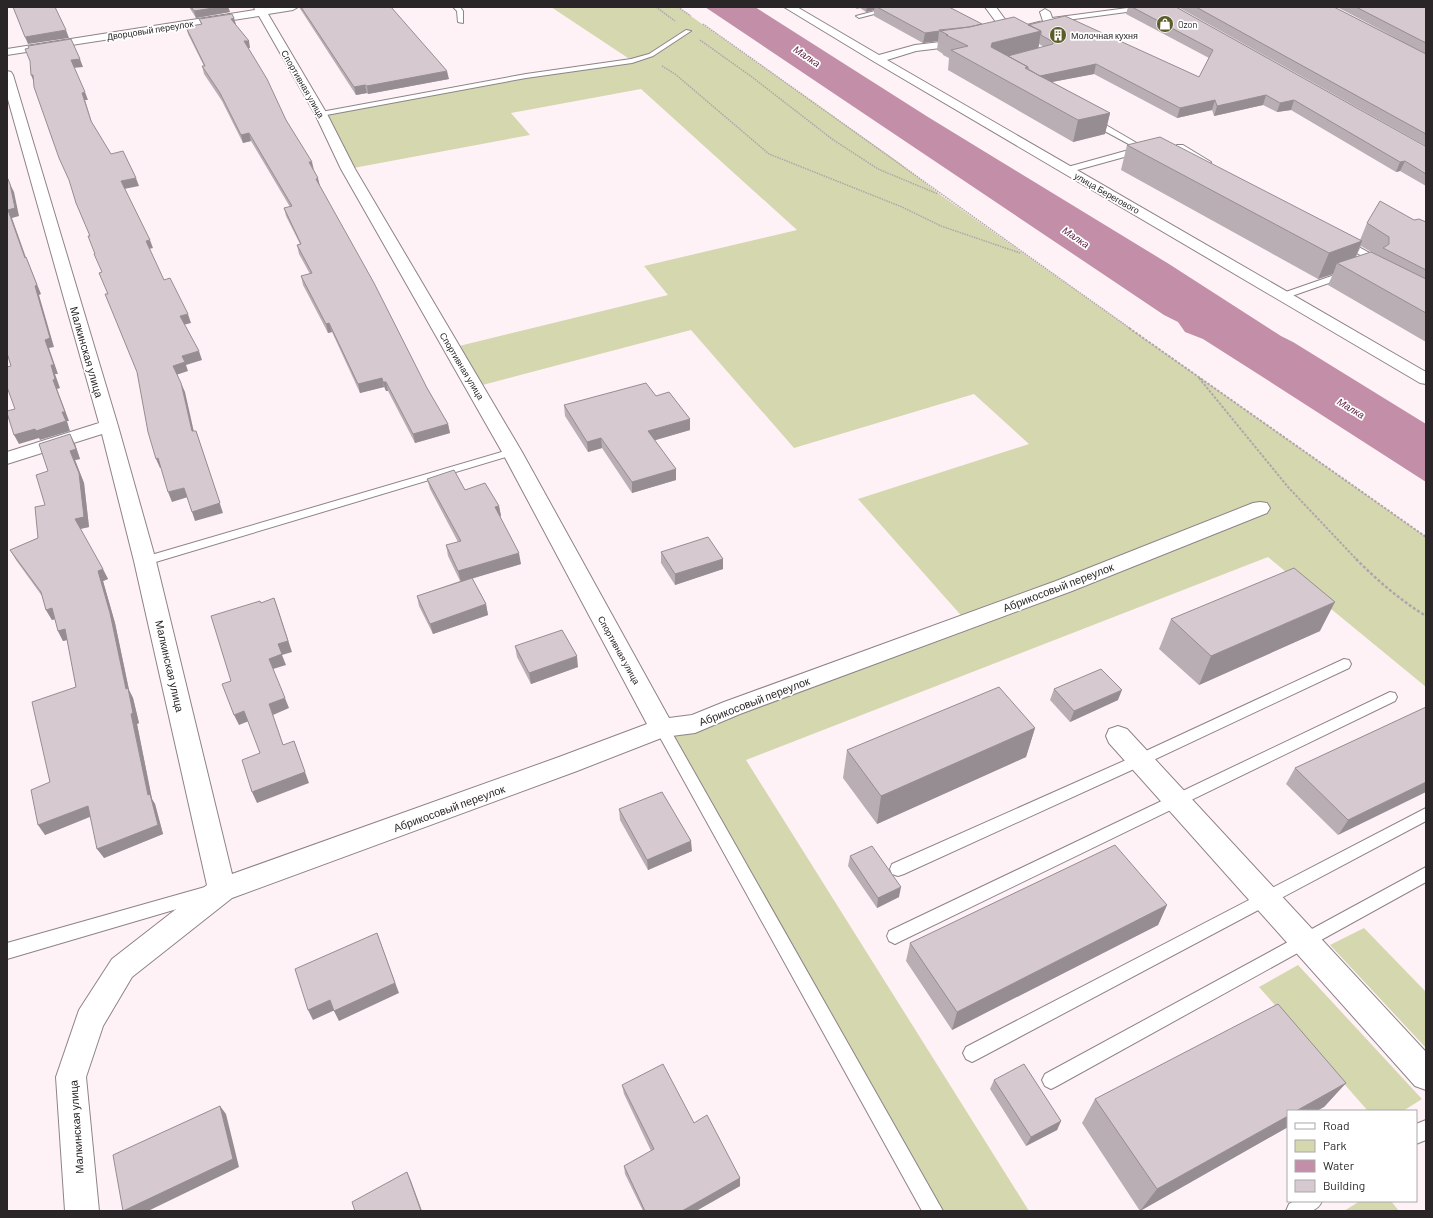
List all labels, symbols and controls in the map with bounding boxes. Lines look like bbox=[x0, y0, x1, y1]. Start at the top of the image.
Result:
shop icon: Ozon bbox=[1155, 14, 1175, 34]
street label: Дворцовый переулок bbox=[106, 18, 194, 42]
place label: Ozon bbox=[1178, 19, 1198, 30]
building icon: Молочная кухня bbox=[1048, 25, 1068, 45]
place label: Молочная кухня bbox=[1071, 30, 1138, 41]
water label: Малка bbox=[791, 43, 823, 70]
street label: Спортивная улица bbox=[279, 48, 327, 120]
street label: улица Берегового bbox=[1072, 170, 1142, 216]
water label: Малка bbox=[1060, 224, 1092, 251]
street label: Малкинская улица bbox=[68, 305, 106, 400]
street label: Спортивная улица bbox=[438, 330, 486, 402]
water label: Малка bbox=[1335, 395, 1367, 421]
street label: Абрикосовый переулок bbox=[1001, 560, 1115, 614]
street label: Спортивная улица bbox=[596, 614, 642, 686]
street label: Малкинская улица bbox=[153, 619, 187, 714]
street label: Абрикосовый переулок bbox=[697, 674, 811, 728]
street label: Абрикосовый переулок bbox=[391, 782, 507, 834]
street label: Малкинская улица bbox=[66, 1079, 86, 1174]
legend bbox=[1287, 1110, 1417, 1202]
text: Road bbox=[1323, 1118, 1350, 1132]
text: Park bbox=[1323, 1138, 1347, 1152]
text: Water bbox=[1323, 1158, 1355, 1172]
text: Building bbox=[1323, 1178, 1365, 1192]

